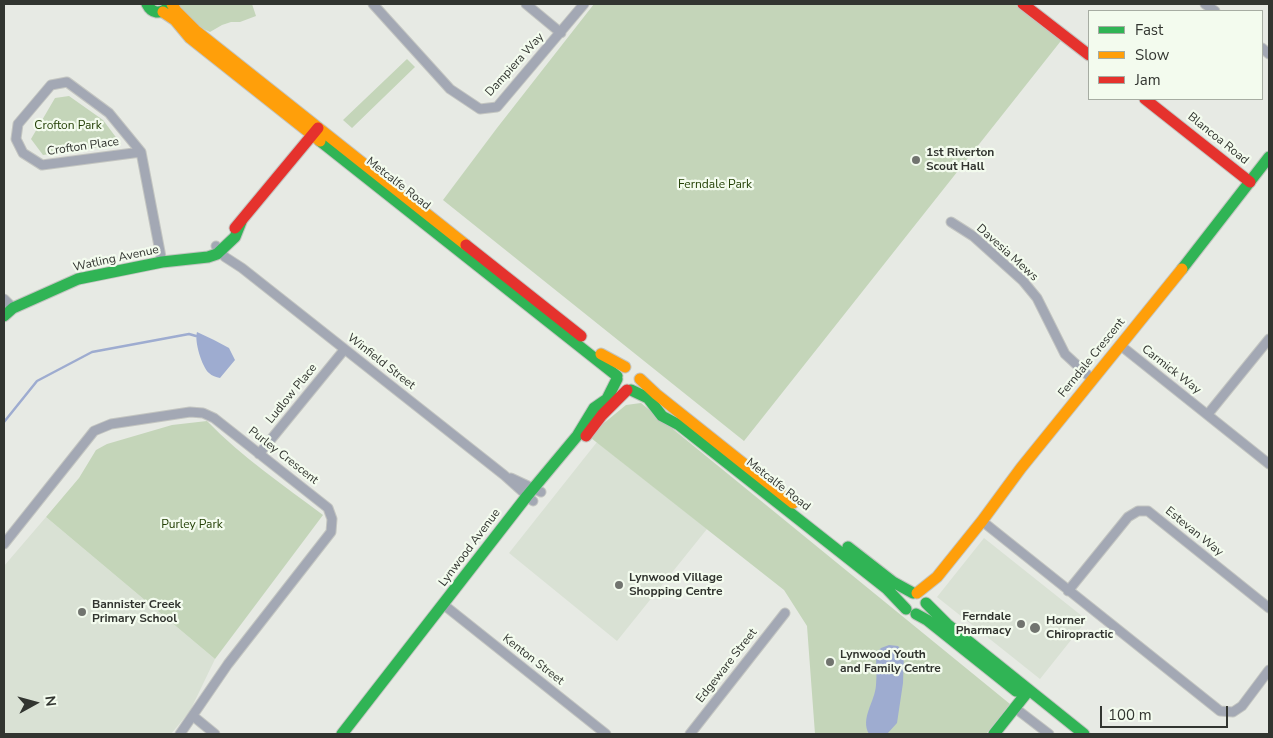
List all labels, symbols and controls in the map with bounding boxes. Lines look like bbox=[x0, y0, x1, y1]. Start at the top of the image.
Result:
legend bbox=[1088, 10, 1263, 100]
text: Fast bbox=[1135, 20, 1163, 40]
street label: Dampiera Way bbox=[483, 30, 547, 100]
text: Slow bbox=[1135, 45, 1169, 65]
text: Jam bbox=[1135, 70, 1161, 90]
street label: Blancoa Road bbox=[1185, 110, 1251, 168]
park label: Crofton Park bbox=[34, 119, 102, 133]
street label: Crofton Place bbox=[46, 135, 120, 159]
place label: 1st Riverton Scout Hall bbox=[926, 146, 994, 174]
marker: 1st Riverton Scout Hall bbox=[910, 154, 922, 166]
street label: Metcalfe Road bbox=[363, 155, 433, 213]
park label: Ferndale Park bbox=[678, 178, 752, 192]
street label: Davesia Mews bbox=[973, 222, 1041, 284]
street label: Watling Avenue bbox=[72, 243, 160, 275]
street label: Ferndale Crescent bbox=[1056, 316, 1128, 400]
street label: Winfield Street bbox=[344, 331, 418, 393]
street label: Carmick Way bbox=[1139, 342, 1203, 398]
street label: Ludlow Place bbox=[264, 361, 320, 427]
street label: Purley Crescent bbox=[245, 424, 321, 488]
street label: Metcalfe Road bbox=[743, 456, 813, 514]
street label: Estevan Way bbox=[1162, 504, 1226, 560]
street label: Lynwood Avenue bbox=[436, 506, 504, 590]
park label: Purley Park bbox=[161, 518, 223, 532]
place label: Lynwood Village Shopping Centre bbox=[629, 571, 722, 599]
marker: Lynwood Village Shopping Centre bbox=[613, 579, 625, 591]
place label: Bannister Creek Primary School bbox=[92, 598, 181, 626]
marker: Bannister Creek Primary School bbox=[76, 606, 88, 618]
place label: Ferndale Pharmacy bbox=[956, 610, 1011, 638]
place label: Horner Chiropractic bbox=[1046, 614, 1113, 642]
marker: Ferndale Pharmacy bbox=[1015, 618, 1027, 630]
marker: Horner Chiropractic bbox=[1028, 621, 1042, 635]
street label: Edgeware Street bbox=[694, 626, 760, 706]
street label: Kenton Street bbox=[499, 632, 567, 688]
place label: Lynwood Youth and Family Centre bbox=[840, 648, 941, 676]
marker: Lynwood Youth and Family Centre bbox=[824, 656, 836, 668]
north arrow bbox=[10, 678, 60, 728]
text: N bbox=[40, 695, 60, 707]
scale bar bbox=[1103, 696, 1230, 728]
text: 100 m bbox=[1108, 705, 1152, 725]

